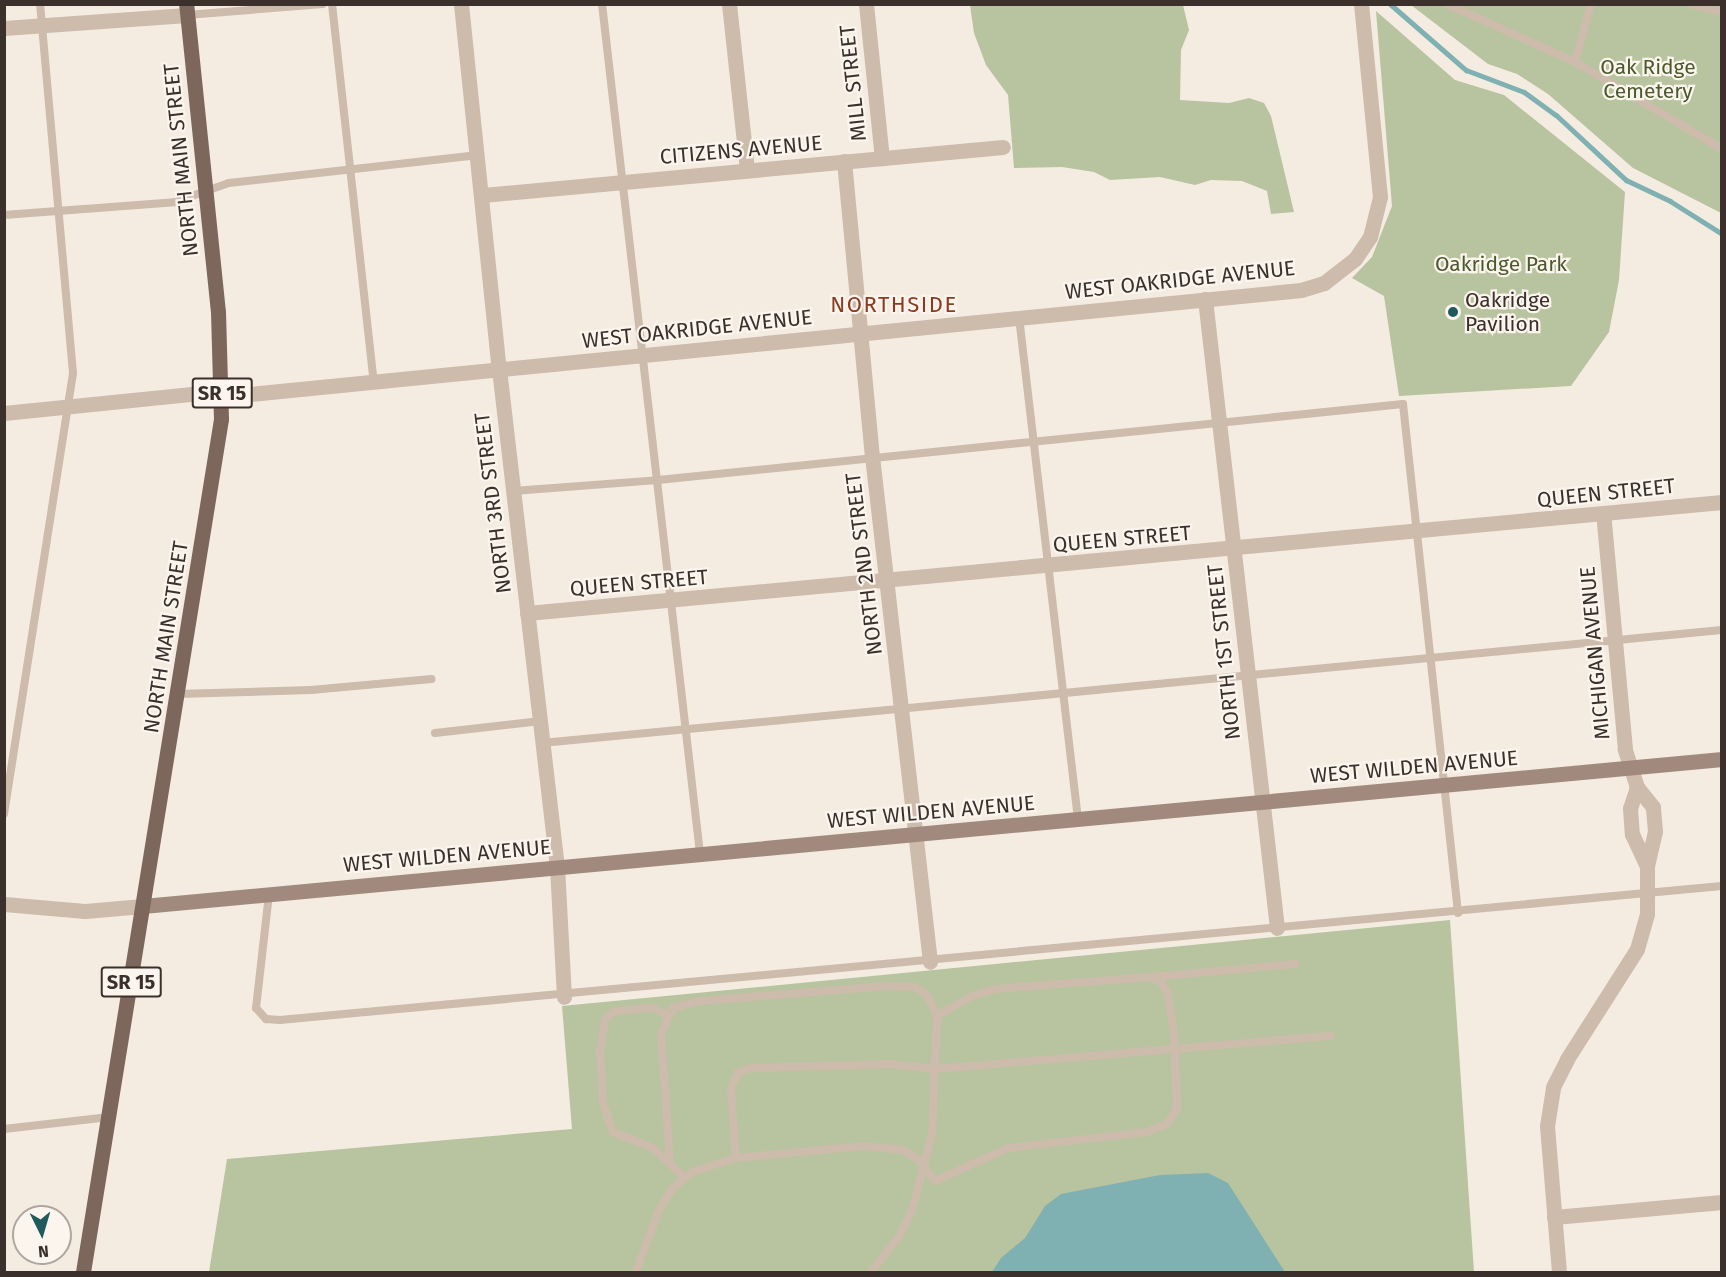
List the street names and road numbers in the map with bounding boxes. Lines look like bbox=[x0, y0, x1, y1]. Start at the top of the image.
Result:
street label: MILL STREET bbox=[834, 24, 872, 142]
street label: NORTH MAIN STREET bbox=[158, 62, 204, 258]
street label: CITIZENS AVENUE bbox=[659, 130, 823, 170]
street label: WEST OAKRIDGE AVENUE bbox=[1064, 255, 1296, 305]
street label: WEST OAKRIDGE AVENUE bbox=[581, 304, 813, 354]
road number: SR 15 bbox=[190, 376, 254, 410]
street label: NORTH 3RD STREET bbox=[469, 411, 517, 595]
street label: NORTH 2ND STREET bbox=[840, 471, 888, 657]
street label: QUEEN STREET bbox=[1536, 473, 1676, 513]
street label: QUEEN STREET bbox=[1052, 520, 1192, 558]
street label: NORTH MAIN STREET bbox=[138, 539, 194, 735]
street label: NORTH 1ST STREET bbox=[1202, 563, 1246, 741]
street label: QUEEN STREET bbox=[569, 564, 709, 602]
street label: MICHIGAN AVENUE bbox=[1575, 565, 1615, 741]
street label: WEST WILDEN AVENUE bbox=[1309, 745, 1519, 789]
street label: WEST WILDEN AVENUE bbox=[826, 790, 1036, 834]
street label: WEST WILDEN AVENUE bbox=[342, 834, 552, 878]
road number: SR 15 bbox=[100, 965, 162, 999]

